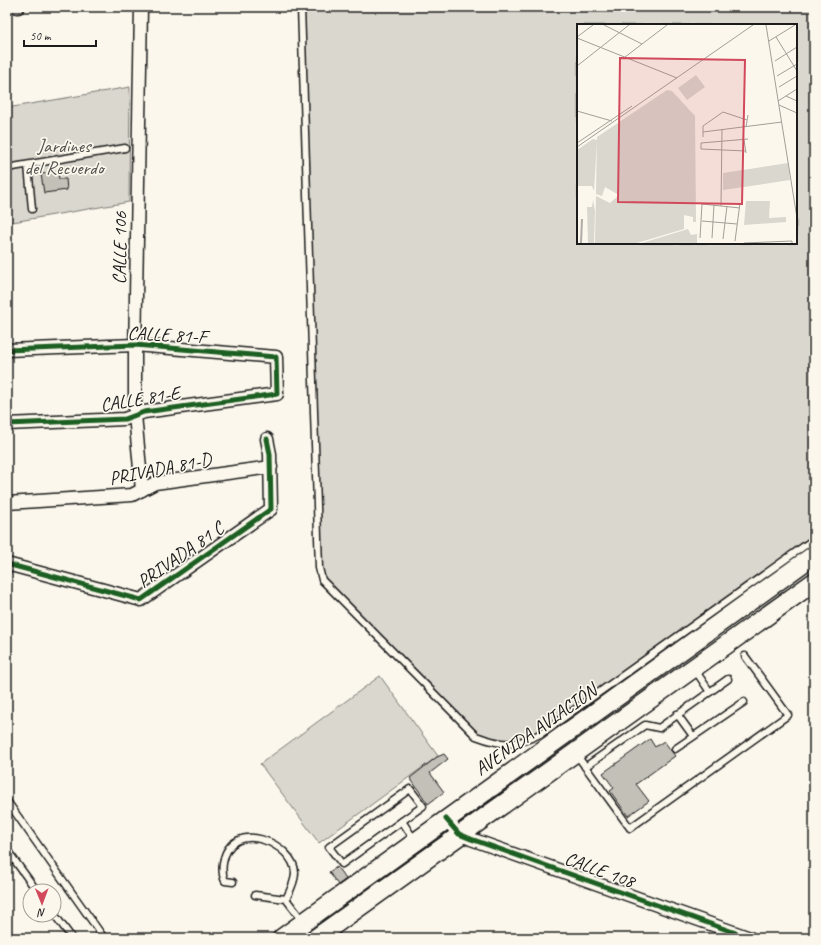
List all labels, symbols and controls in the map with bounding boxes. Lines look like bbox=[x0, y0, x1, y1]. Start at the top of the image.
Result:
scale bar bbox=[24, 22, 96, 48]
inset map bbox=[577, 24, 797, 244]
text: 50 m bbox=[30, 28, 52, 44]
park label: Jardines del Recuerdo bbox=[25, 134, 106, 180]
street label: CALLE 106 bbox=[107, 210, 133, 285]
street label: CALLE 81-F bbox=[127, 321, 211, 349]
street label: CALLE 81-E bbox=[99, 380, 185, 417]
street label: PRIVADA 81-D bbox=[107, 447, 215, 491]
street label: PRIVADA 81 C bbox=[133, 515, 230, 593]
street label: AVENIDA AVIACIÓN bbox=[470, 677, 603, 781]
street label: CALLE 108 bbox=[561, 846, 640, 894]
north arrow bbox=[22, 883, 62, 923]
text: N bbox=[36, 906, 46, 920]

